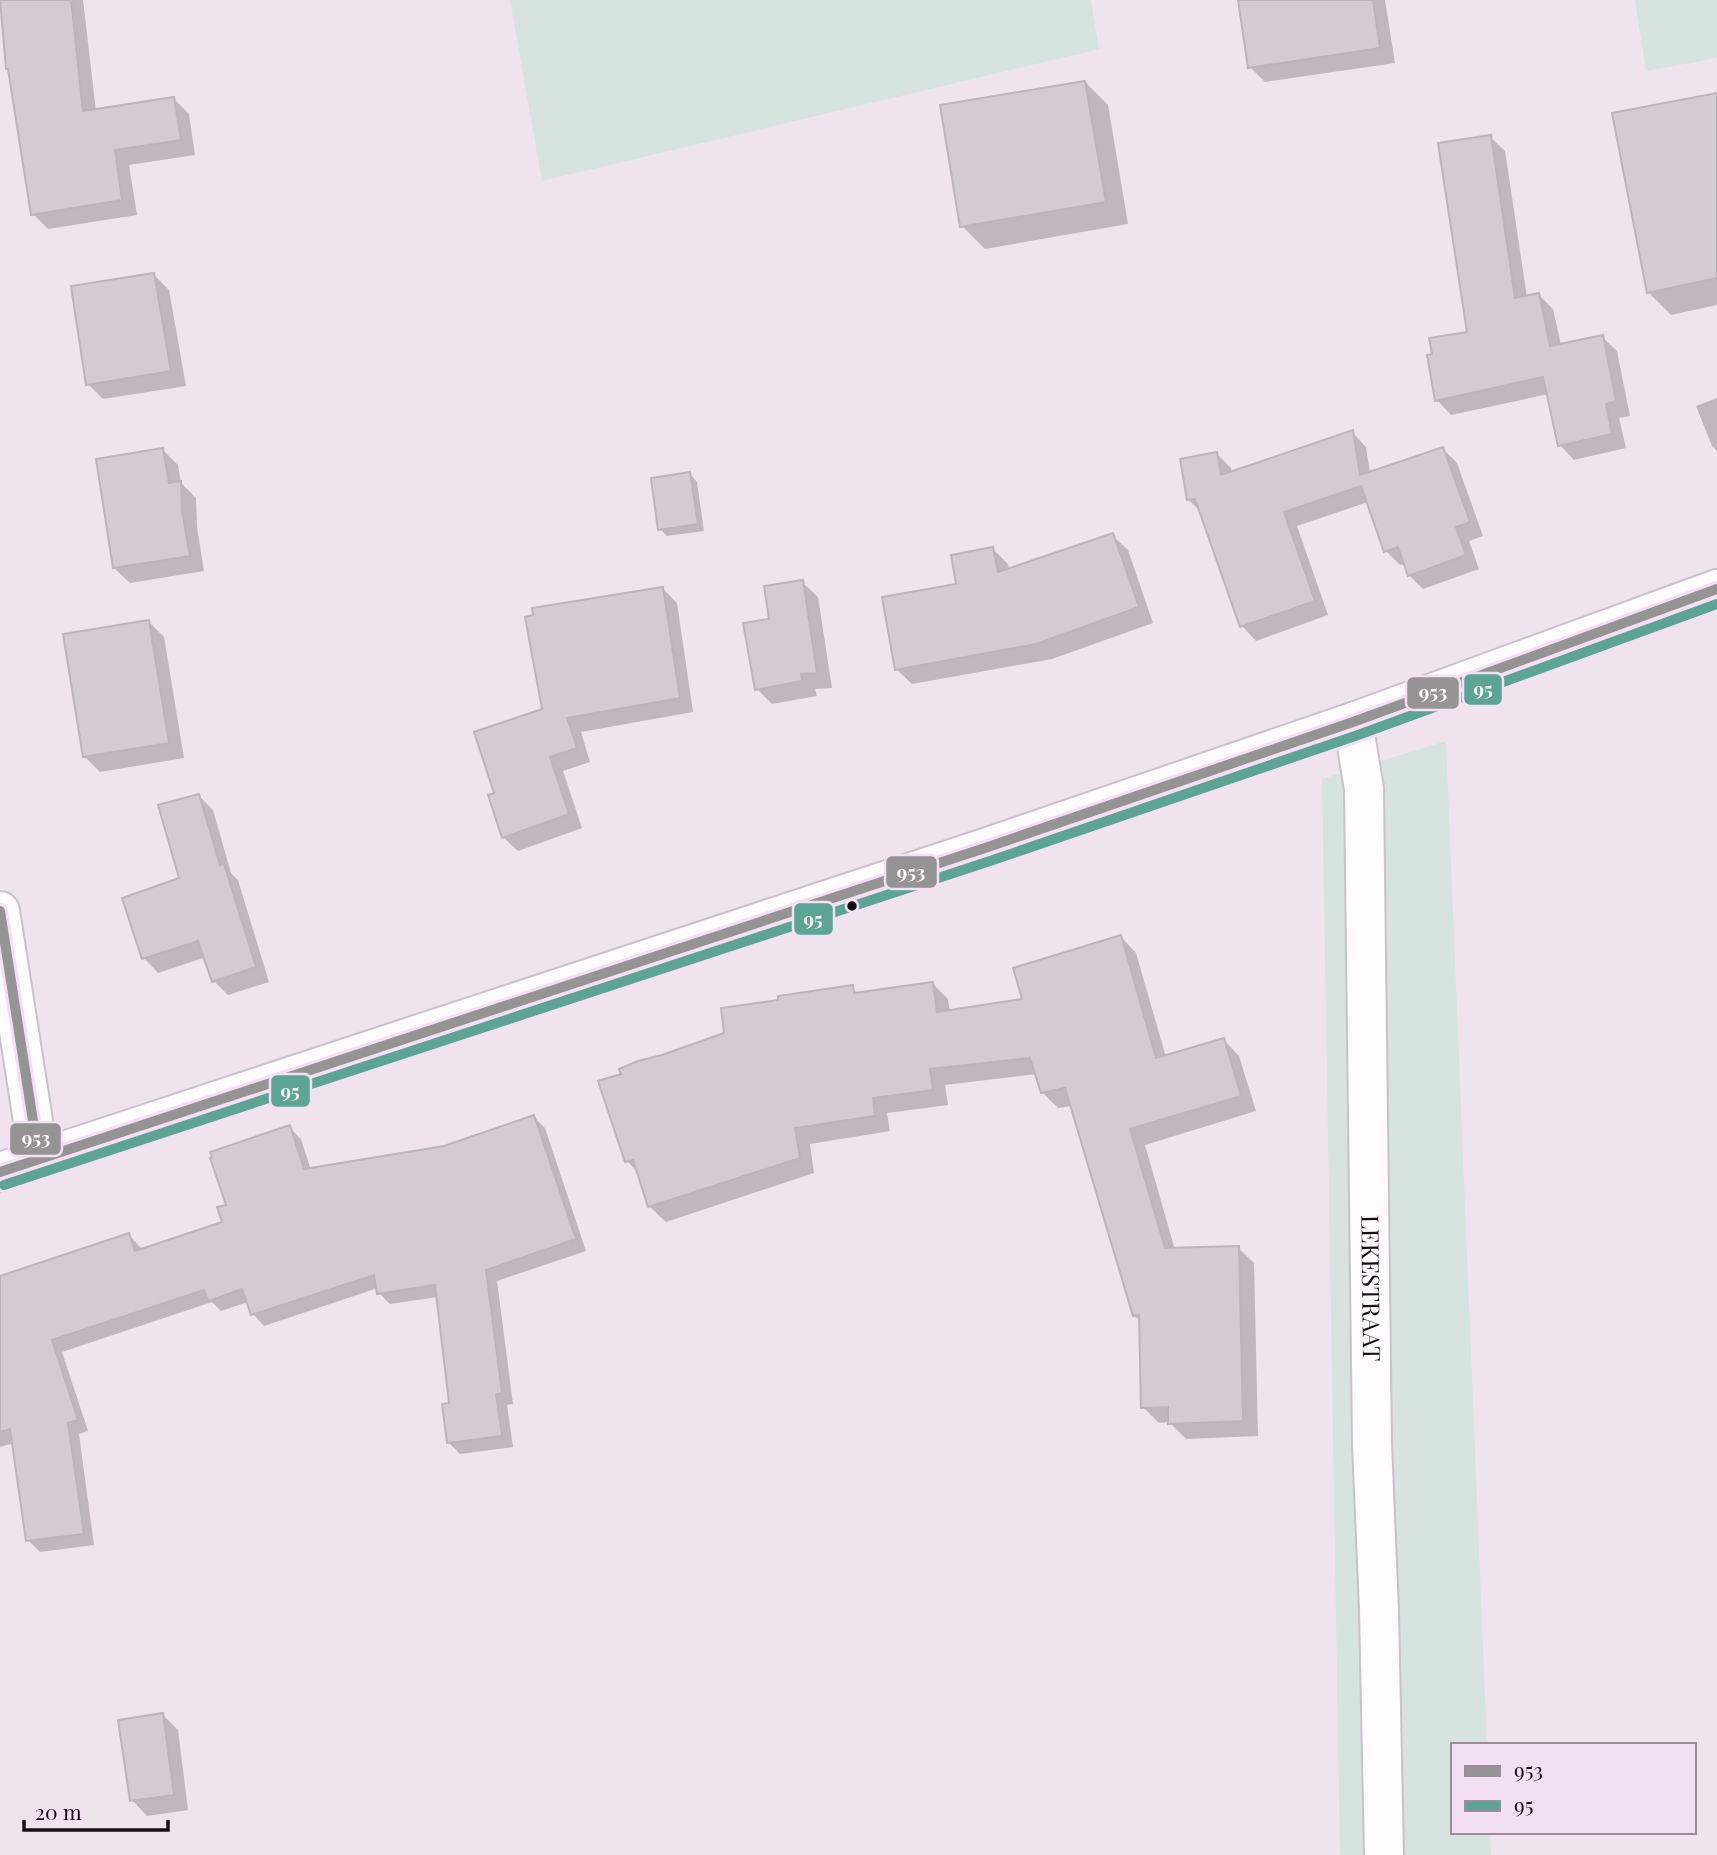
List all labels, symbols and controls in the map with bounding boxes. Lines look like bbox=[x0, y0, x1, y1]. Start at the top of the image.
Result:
line badge: 95 bbox=[1463, 673, 1503, 706]
text: 95 bbox=[1473, 675, 1493, 701]
line badge: 953 bbox=[1406, 676, 1460, 710]
text: 953 bbox=[1419, 678, 1447, 704]
line badge: 953 bbox=[885, 855, 938, 889]
text: 953 bbox=[897, 858, 925, 884]
unlabelled marker bbox=[845, 899, 859, 913]
line badge: 95 bbox=[793, 902, 834, 936]
text: 95 bbox=[803, 905, 823, 931]
line badge: 95 bbox=[270, 1074, 311, 1108]
text: 95 bbox=[280, 1077, 300, 1103]
line badge: 953 bbox=[9, 1122, 62, 1156]
text: 953 bbox=[22, 1124, 50, 1150]
street label: LEKESTRAAT bbox=[1355, 1215, 1389, 1362]
legend bbox=[1451, 1743, 1696, 1834]
text: 953 bbox=[1514, 1755, 1543, 1783]
scale bar bbox=[24, 1788, 168, 1832]
text: 95 bbox=[1514, 1790, 1533, 1818]
text: 20 m bbox=[35, 1797, 82, 1825]

